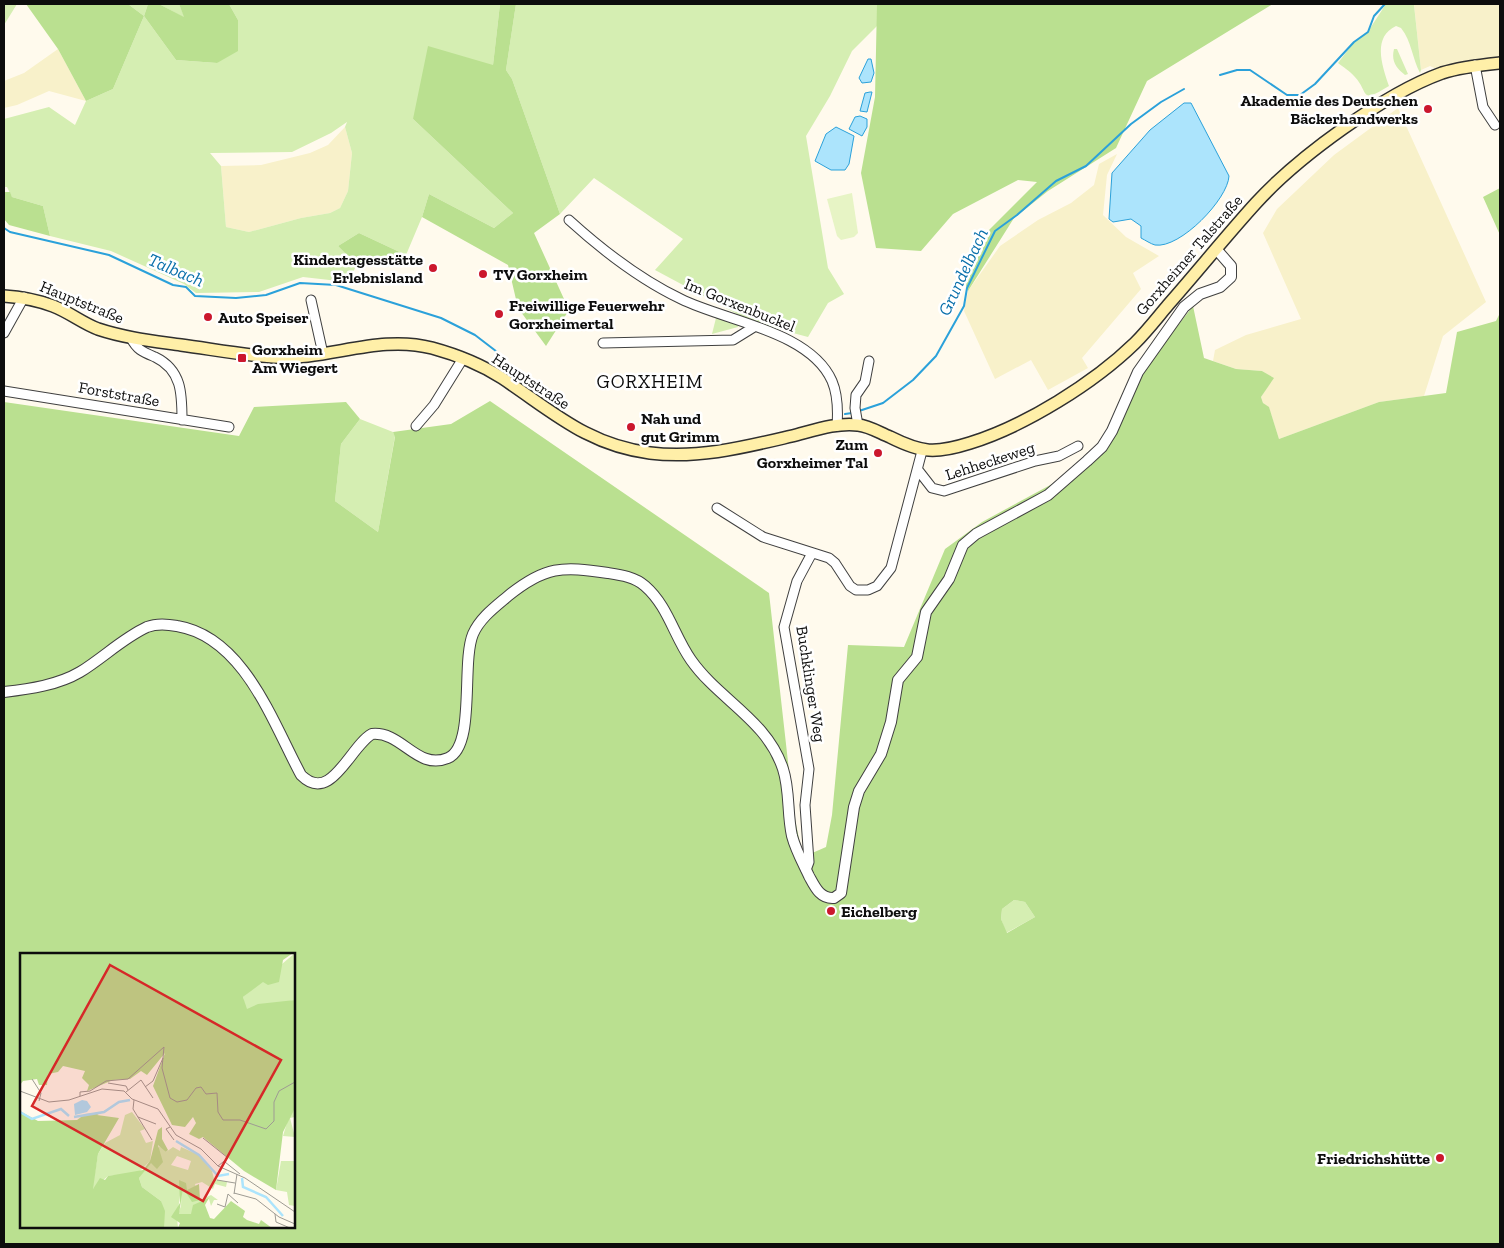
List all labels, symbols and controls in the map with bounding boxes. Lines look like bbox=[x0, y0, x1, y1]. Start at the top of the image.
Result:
place label: Akademie des Deutschen Bäckerhandwerks bbox=[1240, 91, 1419, 128]
marker: Akademie des Deutschen Bäckerhandwerks bbox=[1422, 103, 1434, 115]
street label: Gorxheimer Talstraße bbox=[1132, 191, 1246, 319]
water label: Grundelbach bbox=[933, 225, 993, 319]
water label: Talbach bbox=[145, 248, 207, 292]
place label: Kindertagesstätte Erlebnisland bbox=[293, 250, 423, 287]
marker: Kindertagesstätte Erlebnisland bbox=[427, 262, 439, 274]
place label: TV Gorxheim bbox=[493, 265, 588, 284]
marker: TV Gorxheim bbox=[477, 268, 489, 280]
street label: Im Gorxenbuckel bbox=[682, 274, 798, 336]
street label: Hauptstraße bbox=[37, 277, 127, 327]
place label: Freiwillige Feuerwehr Gorxheimertal bbox=[509, 296, 665, 333]
place label: Auto Speiser bbox=[218, 308, 309, 327]
marker: Freiwillige Feuerwehr Gorxheimertal bbox=[493, 308, 505, 320]
marker: Auto Speiser bbox=[202, 311, 214, 323]
place label: Gorxheim Am Wiegert bbox=[252, 340, 338, 377]
street label: Hauptstraße bbox=[489, 349, 573, 413]
marker: Gorxheim Am Wiegert bbox=[236, 352, 248, 364]
district label: GORXHEIM bbox=[597, 370, 703, 393]
street label: Forststraße bbox=[77, 378, 161, 410]
place label: Nah und gut Grimm bbox=[641, 409, 720, 446]
marker: Nah und gut Grimm bbox=[625, 421, 637, 433]
place label: Zum Gorxheimer Tal bbox=[757, 435, 868, 472]
street label: Lehheckeweg bbox=[943, 438, 1037, 484]
marker: Zum Gorxheimer Tal bbox=[872, 447, 884, 459]
street label: Buchklinger Weg bbox=[792, 624, 830, 744]
place label: Eichelberg bbox=[841, 902, 917, 921]
marker: Eichelberg bbox=[825, 905, 837, 917]
inset map bbox=[20, 953, 295, 1228]
place label: Friedrichshütte bbox=[1317, 1149, 1430, 1168]
marker: Friedrichshütte bbox=[1434, 1152, 1446, 1164]

